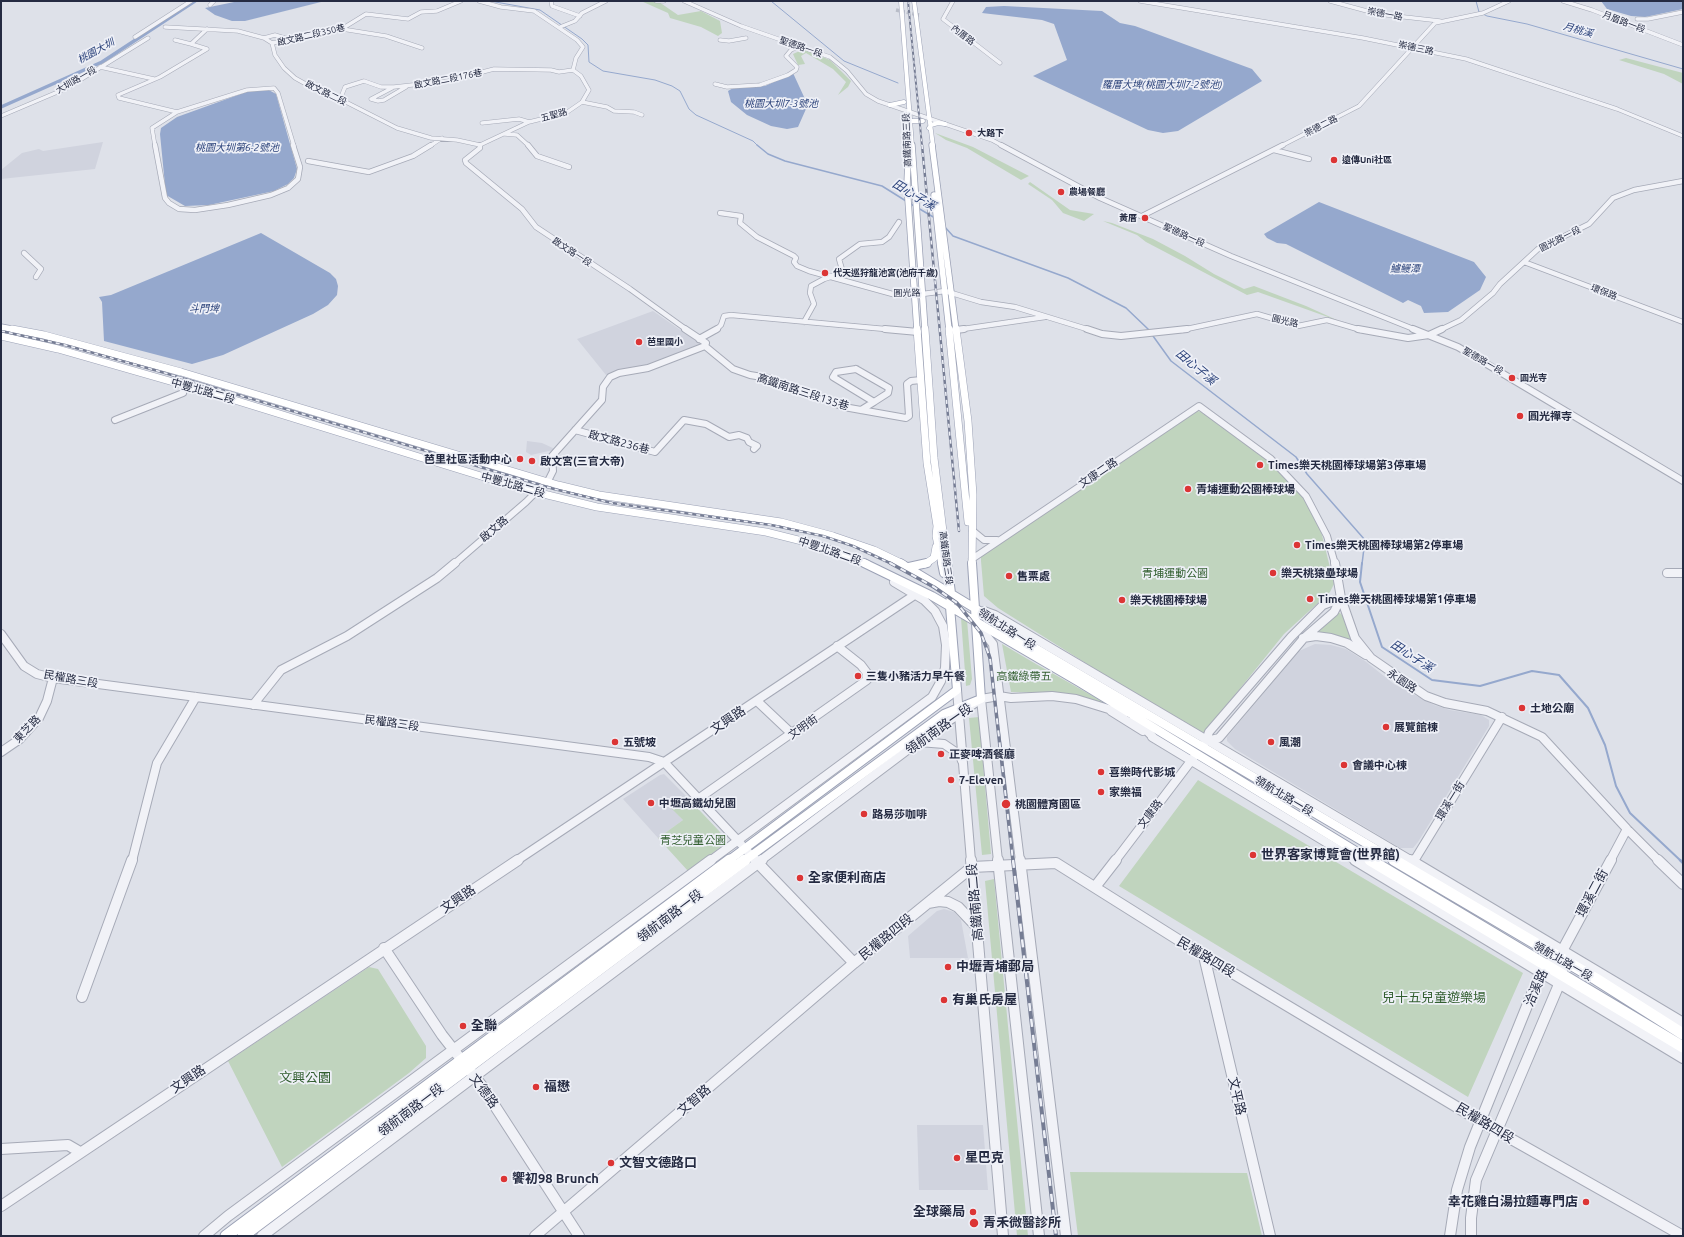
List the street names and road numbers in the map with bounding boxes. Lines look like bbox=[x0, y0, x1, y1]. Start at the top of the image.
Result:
street label: 崇德一路 bbox=[1366, 6, 1404, 22]
street label: 月眉路一段 bbox=[1601, 9, 1647, 35]
street label: 啟文路二段350巷 bbox=[276, 22, 346, 48]
street label: 內厝路 bbox=[949, 22, 977, 48]
street label: 聖德路一段 bbox=[778, 35, 824, 59]
street label: 崇德三路 bbox=[1397, 39, 1435, 57]
street label: 大圳路一段 bbox=[54, 64, 98, 96]
street label: 啟文路二段176巷 bbox=[413, 67, 483, 91]
street label: 啟文路二段 bbox=[303, 78, 349, 108]
street label: 五聖路 bbox=[540, 106, 568, 124]
street label: 高鐵南路三段 bbox=[901, 113, 913, 167]
street label: 崇德二路 bbox=[1303, 113, 1339, 139]
street label: 聖德路一段 bbox=[1161, 221, 1207, 249]
street label: 圓光路一段 bbox=[1538, 224, 1582, 254]
street label: 啟文路一段 bbox=[550, 235, 594, 269]
street label: 環保路 bbox=[1589, 282, 1619, 302]
street label: 圓光路 bbox=[893, 287, 921, 299]
street label: 圓光路 bbox=[1271, 313, 1299, 329]
street label: 聖德路一段 bbox=[1461, 345, 1505, 377]
street label: 高鐵南路三段135巷 bbox=[755, 371, 851, 413]
street label: 中豐北路二段 bbox=[169, 376, 237, 406]
street label: 啟文路236巷 bbox=[587, 428, 651, 456]
street label: 文康二路 bbox=[1076, 455, 1120, 491]
street label: 中豐北路二段 bbox=[479, 470, 547, 500]
street label: 啟文路 bbox=[477, 513, 511, 545]
street label: 高鐵南路三段 bbox=[937, 531, 955, 585]
street label: 中豐北路二段 bbox=[797, 534, 863, 568]
street label: 領航北路一段 bbox=[976, 605, 1038, 653]
street label: 永園路 bbox=[1385, 666, 1419, 696]
street label: 民權路三段 bbox=[43, 668, 99, 690]
street label: 領航南路一段 bbox=[903, 700, 975, 758]
street label: 文興路 bbox=[707, 703, 749, 737]
street label: 文明街 bbox=[786, 712, 820, 742]
street label: 東芝路 bbox=[11, 713, 43, 745]
street label: 民權路三段 bbox=[364, 713, 420, 733]
street label: 領航北路一段 bbox=[1252, 773, 1316, 819]
street label: 環溪一街 bbox=[1433, 779, 1467, 823]
street label: 文康路 bbox=[1135, 797, 1165, 831]
street label: 高鐵南路二段 bbox=[964, 862, 986, 942]
street label: 環溪二街 bbox=[1573, 866, 1611, 920]
street label: 文興路 bbox=[437, 882, 479, 916]
street label: 領航南路一段 bbox=[634, 886, 706, 946]
street label: 民權路四段 bbox=[856, 910, 916, 964]
street label: 民權路四段 bbox=[1174, 934, 1238, 980]
street label: 領航北路一段 bbox=[1531, 939, 1595, 983]
street label: 洽溪路 bbox=[1521, 967, 1551, 1009]
street label: 文興路 bbox=[167, 1062, 209, 1096]
street label: 文德路 bbox=[466, 1071, 502, 1111]
street label: 文平路 bbox=[1225, 1075, 1249, 1117]
street label: 領航南路一段 bbox=[375, 1080, 447, 1140]
street label: 文智路 bbox=[674, 1081, 714, 1119]
street label: 民權路四段 bbox=[1453, 1100, 1517, 1146]

